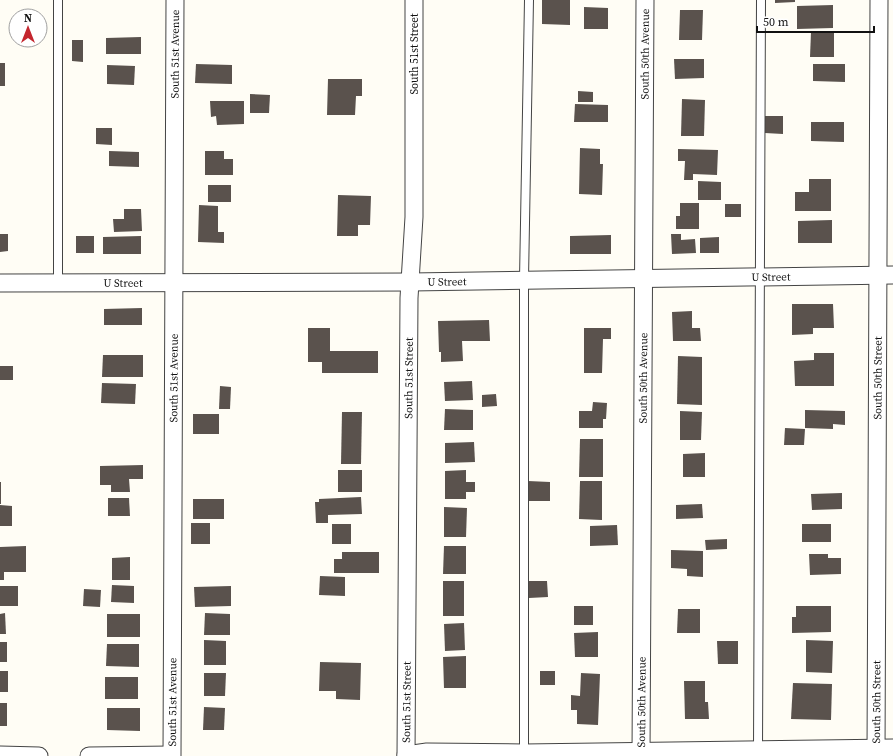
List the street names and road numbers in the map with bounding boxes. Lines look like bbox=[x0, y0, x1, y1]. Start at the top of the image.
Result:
street label: South 50th Avenue bbox=[637, 8, 653, 99]
street label: South 51st Avenue bbox=[168, 9, 183, 98]
street label: South 51st Street bbox=[407, 13, 422, 95]
street label: U Street bbox=[751, 269, 791, 285]
street label: U Street bbox=[427, 274, 467, 290]
street label: U Street bbox=[103, 276, 143, 291]
street label: South 50th Avenue bbox=[636, 332, 651, 423]
street label: South 51st Avenue bbox=[166, 333, 182, 422]
street label: South 50th Street bbox=[870, 336, 886, 420]
street label: South 51st Street bbox=[401, 337, 417, 419]
street label: South 50th Avenue bbox=[634, 656, 650, 747]
street label: South 51st Avenue bbox=[165, 657, 180, 746]
street label: South 50th Street bbox=[869, 660, 884, 744]
street label: South 51st Street bbox=[399, 661, 415, 743]

